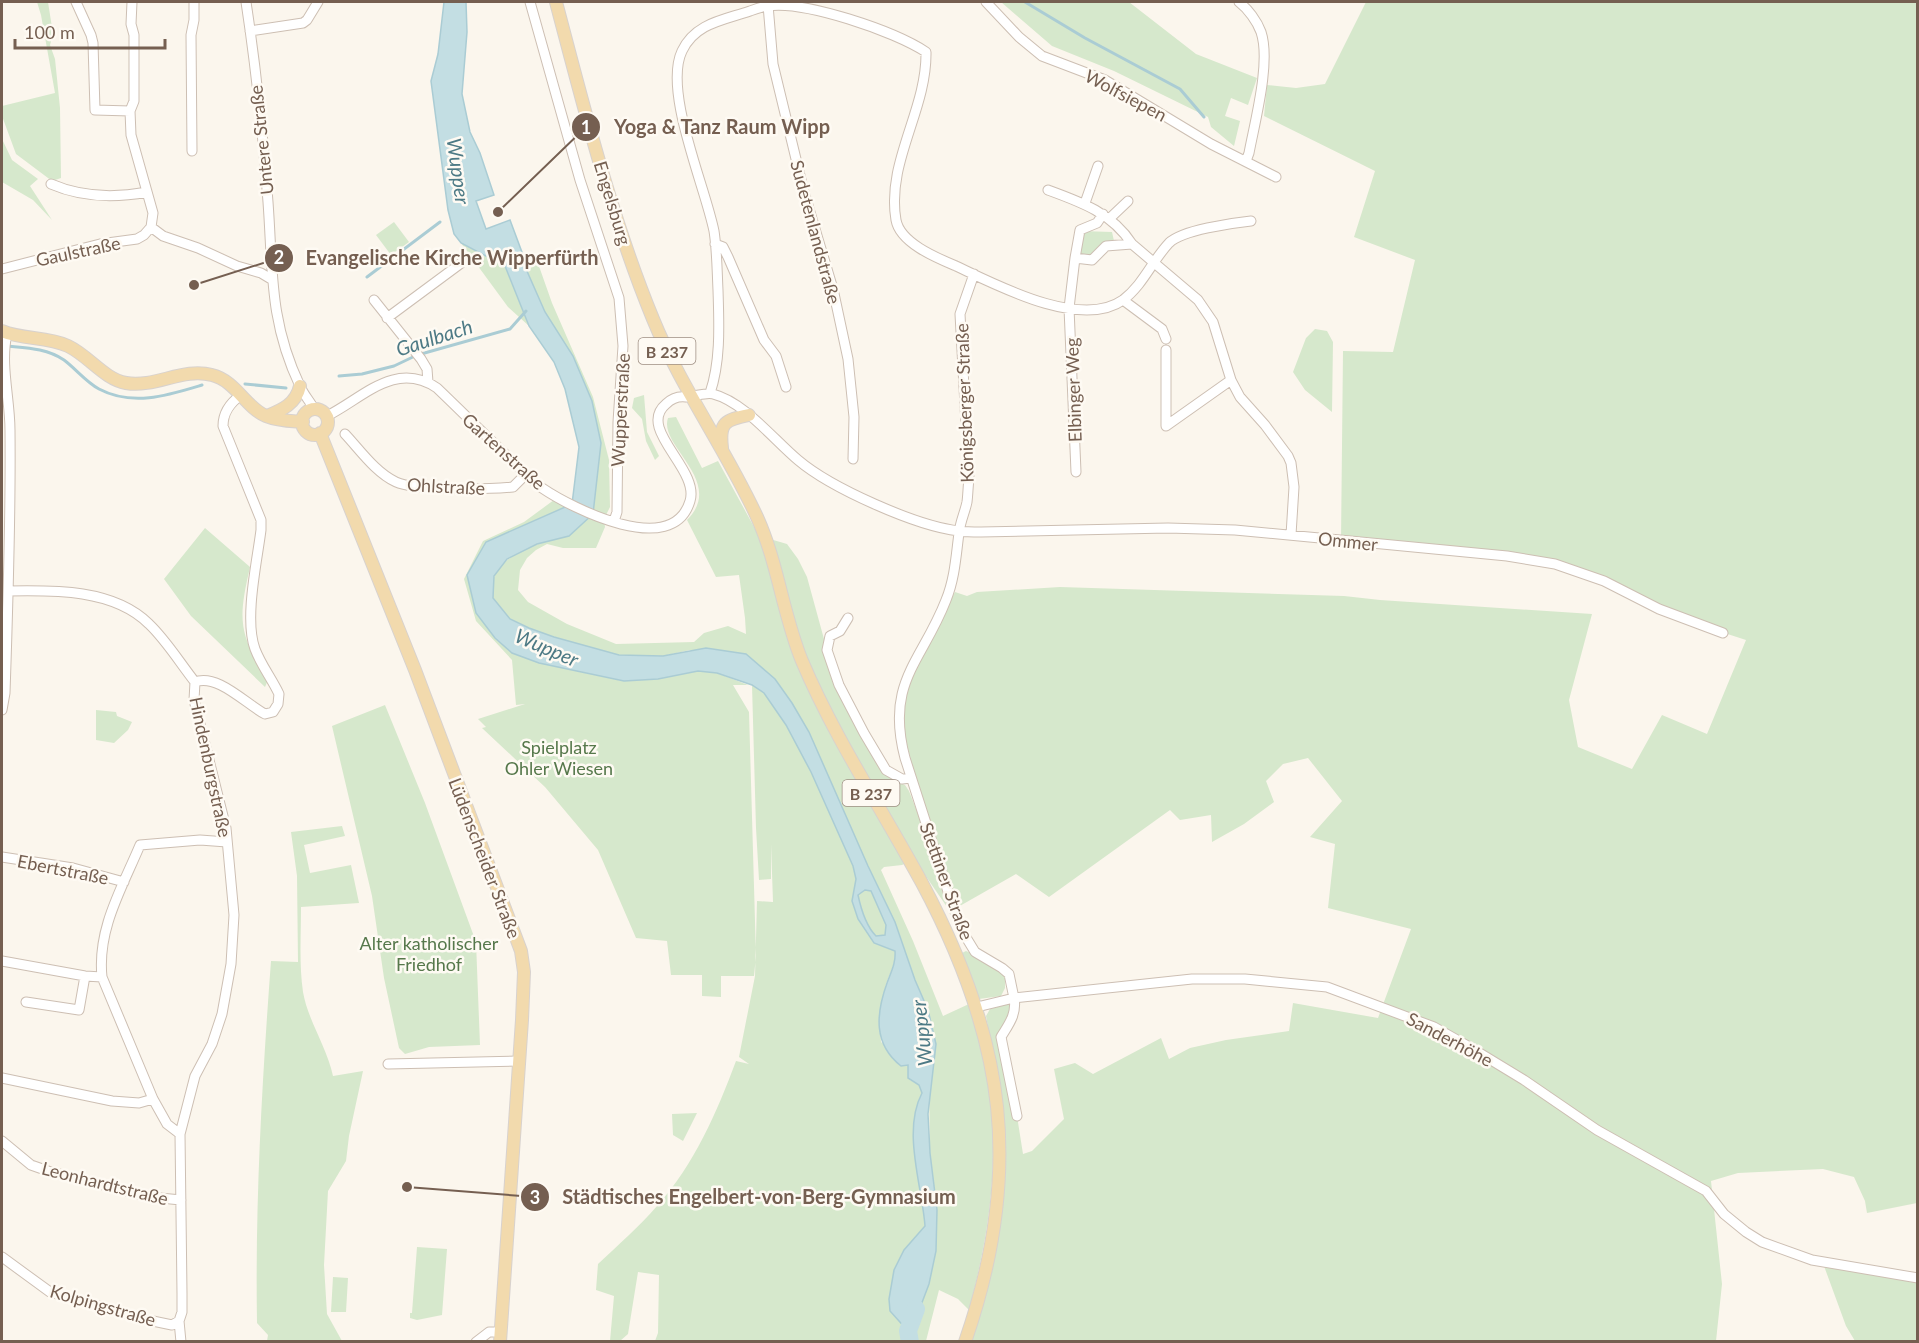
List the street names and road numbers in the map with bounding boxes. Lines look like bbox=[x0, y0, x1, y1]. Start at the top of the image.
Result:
street label: Wolfsiepen bbox=[1081, 64, 1171, 126]
street label: Untere Straße bbox=[244, 84, 278, 196]
street label: Engelsburg bbox=[590, 158, 636, 248]
street label: Sudetenlandstraße bbox=[786, 158, 846, 306]
street label: Gaulstraße bbox=[34, 231, 122, 271]
street label: Königsberger Straße bbox=[950, 323, 978, 483]
street label: Elbinger Weg bbox=[1060, 337, 1086, 443]
road number: B 237 bbox=[638, 338, 696, 364]
street label: Wupperstraße bbox=[606, 353, 634, 467]
street label: Gartenstraße bbox=[458, 408, 550, 494]
street label: Ohlstraße bbox=[406, 473, 486, 499]
street label: Ommer bbox=[1317, 527, 1379, 555]
street label: Hindenburgstraße bbox=[185, 695, 237, 839]
street label: Lüdenscheider Straße bbox=[444, 775, 526, 941]
road number: B 237 bbox=[842, 780, 900, 806]
street label: Stettiner Straße bbox=[916, 819, 978, 943]
street label: Ebertstraße bbox=[16, 849, 110, 889]
street label: Sanderhöhe bbox=[1403, 1007, 1497, 1071]
street label: Leonhardtstraße bbox=[39, 1157, 171, 1209]
street label: Kolpingstraße bbox=[48, 1279, 158, 1331]

